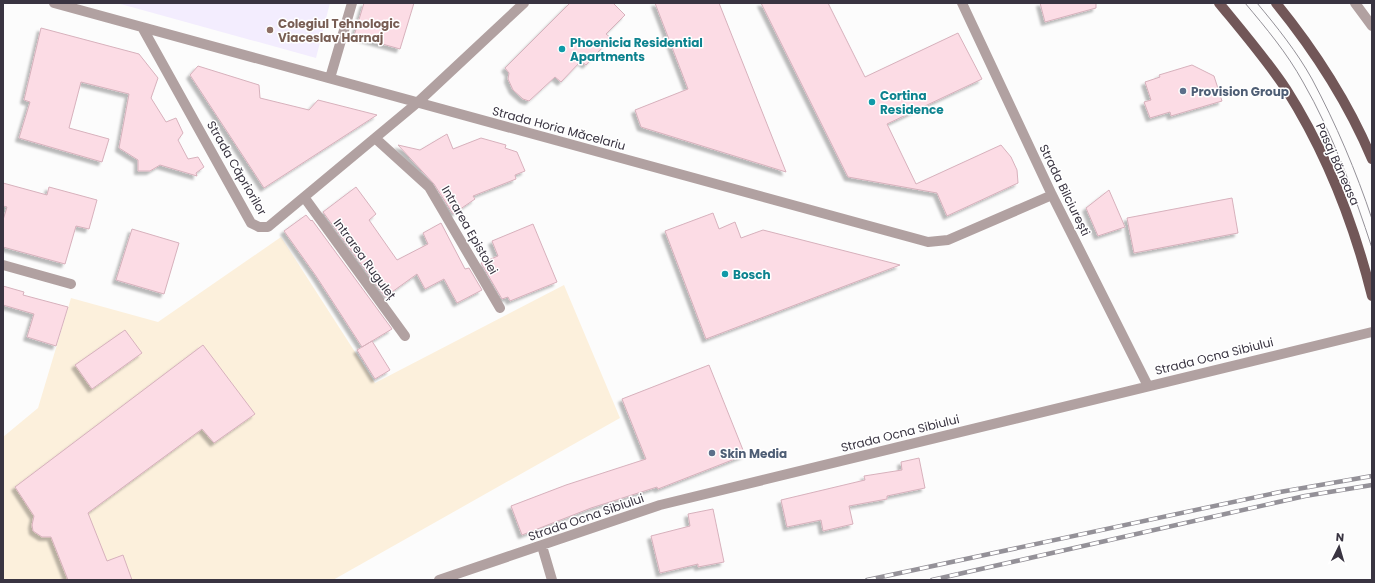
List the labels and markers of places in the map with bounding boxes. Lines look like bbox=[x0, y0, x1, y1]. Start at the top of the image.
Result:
place label: Colegiul Tehnologic Viaceslav Harnaj bbox=[278, 15, 400, 46]
marker: Colegiul Tehnologic Viaceslav Harnaj bbox=[265, 25, 275, 35]
place label: Phoenicia Residential Apartments bbox=[570, 34, 703, 65]
marker: Phoenicia Residential Apartments bbox=[557, 44, 567, 54]
place label: Provision Group bbox=[1191, 83, 1289, 100]
marker: Provision Group bbox=[1178, 86, 1188, 96]
place label: Cortina Residence bbox=[880, 87, 944, 118]
marker: Cortina Residence bbox=[867, 97, 877, 107]
place label: Bosch bbox=[733, 266, 771, 283]
marker: Bosch bbox=[720, 269, 730, 279]
place label: Skin Media bbox=[720, 445, 787, 462]
marker: Skin Media bbox=[707, 448, 717, 458]

